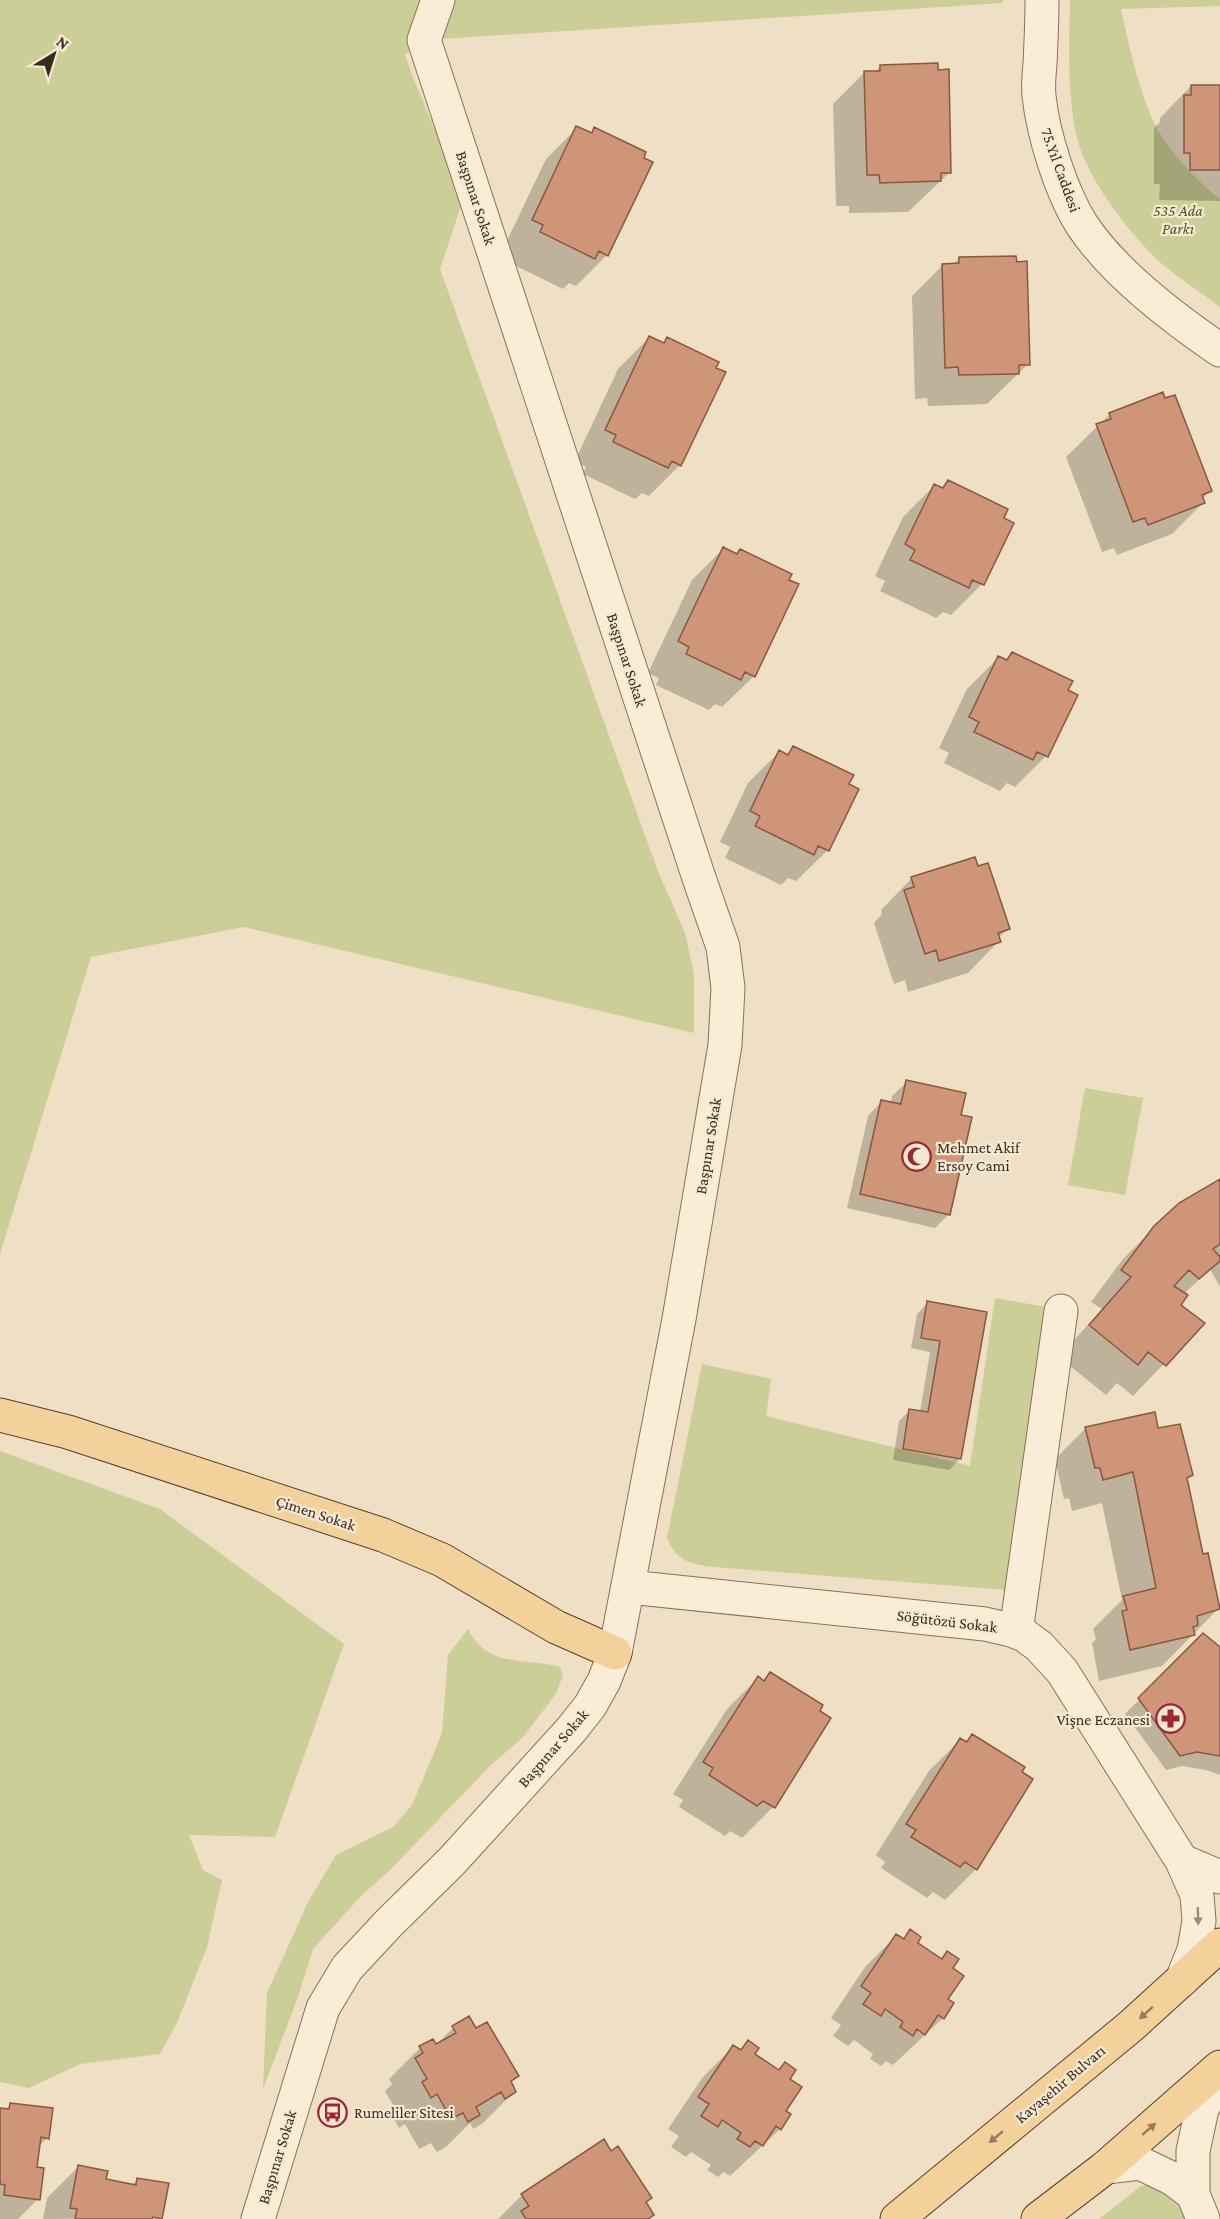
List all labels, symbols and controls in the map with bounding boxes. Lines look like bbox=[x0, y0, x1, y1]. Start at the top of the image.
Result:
north arrow bbox=[24, 24, 84, 84]
text: N bbox=[53, 33, 73, 53]
street label: 75.Yıl Caddesi bbox=[1038, 126, 1084, 214]
street label: Başpınar Sokak bbox=[452, 149, 499, 248]
park label: 535 Ada Parkı bbox=[1153, 202, 1203, 237]
street label: Başpınar Sokak bbox=[603, 611, 650, 710]
street label: Başpınar Sokak bbox=[692, 1096, 725, 1196]
place label: Mehmet Akif Ersoy Cami bbox=[937, 1139, 1021, 1175]
mosque icon: Mehmet Akif Ersoy Cami bbox=[900, 1140, 932, 1172]
street label: Çimen Sokak bbox=[274, 1492, 359, 1535]
street label: Söğütözü Sokak bbox=[896, 1606, 999, 1637]
pharmacy icon: Vişne Eczanesi bbox=[1155, 1703, 1187, 1735]
street label: Başpınar Sokak bbox=[515, 1705, 592, 1791]
place label: Vişne Eczanesi bbox=[1056, 1711, 1150, 1729]
one-way arrow bbox=[1193, 1906, 1203, 1925]
one-way arrow bbox=[1139, 2006, 1154, 2019]
street label: Kayaşehir Bulvarı bbox=[1012, 2042, 1109, 2127]
bus stop icon: Rumeliler Sitesi bbox=[317, 2096, 349, 2128]
place label: Rumeliler Sitesi bbox=[354, 2104, 454, 2121]
street label: Başpınar Sokak bbox=[255, 2107, 300, 2207]
one-way arrow bbox=[1141, 2123, 1157, 2136]
one-way arrow bbox=[988, 2131, 1004, 2144]

